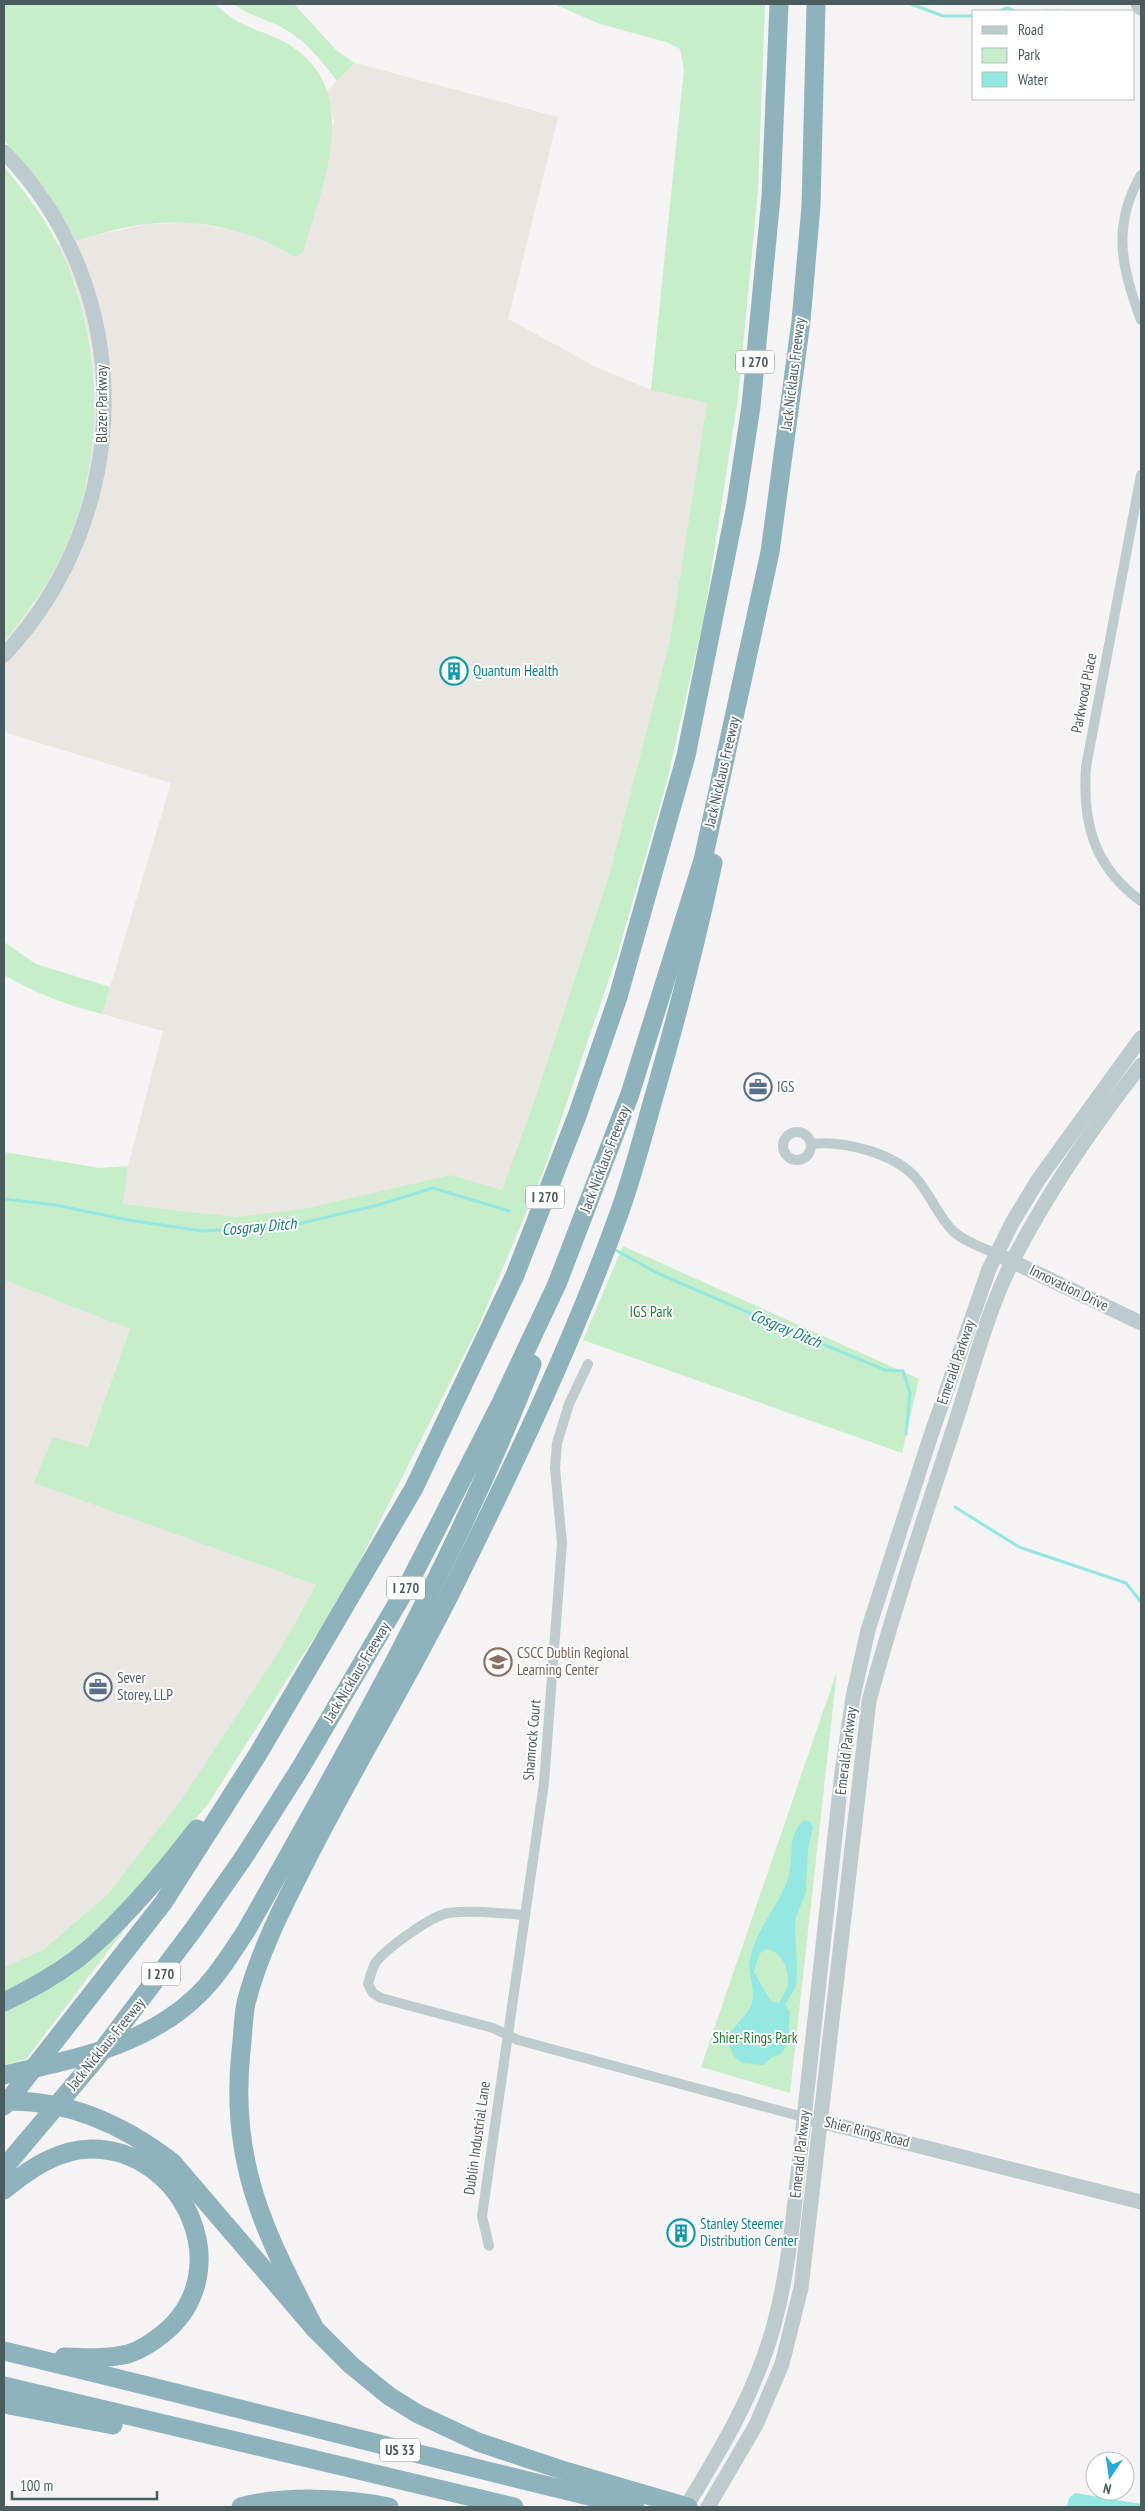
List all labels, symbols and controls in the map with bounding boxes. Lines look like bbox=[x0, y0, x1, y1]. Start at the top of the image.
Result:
legend bbox=[972, 10, 1135, 100]
text: Road bbox=[1018, 20, 1044, 39]
text: Park bbox=[1018, 45, 1040, 64]
text: Water bbox=[1018, 70, 1049, 89]
street label: Jack Nicklaus Freeway bbox=[776, 316, 809, 432]
road number: I 270 bbox=[736, 351, 774, 374]
street label: Blazer Parkway bbox=[92, 365, 111, 443]
street label: Parkwood Place bbox=[1066, 651, 1101, 735]
building icon: Quantum Health bbox=[439, 656, 469, 686]
place label: Quantum Health bbox=[473, 661, 558, 680]
street label: Jack Nicklaus Freeway bbox=[699, 714, 744, 830]
office icon: IGS bbox=[743, 1072, 773, 1102]
place label: IGS bbox=[777, 1077, 794, 1096]
street label: Jack Nicklaus Freeway bbox=[575, 1102, 634, 1216]
road number: I 270 bbox=[526, 1186, 564, 1208]
water label: Cosgray Ditch bbox=[221, 1213, 298, 1239]
street label: Innovation Drive bbox=[1027, 1260, 1112, 1315]
park label: IGS Park bbox=[630, 1302, 673, 1321]
water label: Cosgray Ditch bbox=[748, 1304, 825, 1352]
street label: Emerald Parkway bbox=[932, 1317, 979, 1407]
road number: I 270 bbox=[387, 1576, 425, 1600]
street label: Jack Nicklaus Freeway bbox=[319, 1618, 394, 1726]
place label: CSCC Dublin Regional Learning Center bbox=[517, 1643, 629, 1679]
school or university icon: CSCC Dublin Regional Learning Center bbox=[483, 1647, 513, 1677]
place label: Sever Storey, LLP bbox=[117, 1668, 173, 1704]
office icon: Sever Storey, LLP bbox=[83, 1672, 113, 1702]
street label: Shamrock Court bbox=[518, 1699, 545, 1781]
street label: Emerald Parkway bbox=[831, 1706, 860, 1796]
road number: I 270 bbox=[142, 1962, 180, 1986]
street label: Jack Nicklaus Freeway bbox=[62, 1993, 149, 2094]
park label: Shier-Rings Park bbox=[712, 2028, 798, 2047]
street label: Dublin Industrial Lane bbox=[459, 2080, 494, 2196]
street label: Emerald Parkway bbox=[785, 2109, 814, 2199]
street label: Shier Rings Road bbox=[823, 2112, 912, 2151]
place label: Stanley Steemer Distribution Center bbox=[700, 2214, 799, 2250]
building icon: Stanley Steemer Distribution Center bbox=[666, 2218, 696, 2248]
road number: US 33 bbox=[380, 2438, 420, 2462]
north arrow bbox=[1085, 2451, 1135, 2501]
scale bar bbox=[12, 2468, 158, 2500]
text: 100 m bbox=[20, 2476, 53, 2495]
text: N bbox=[1101, 2479, 1113, 2498]

